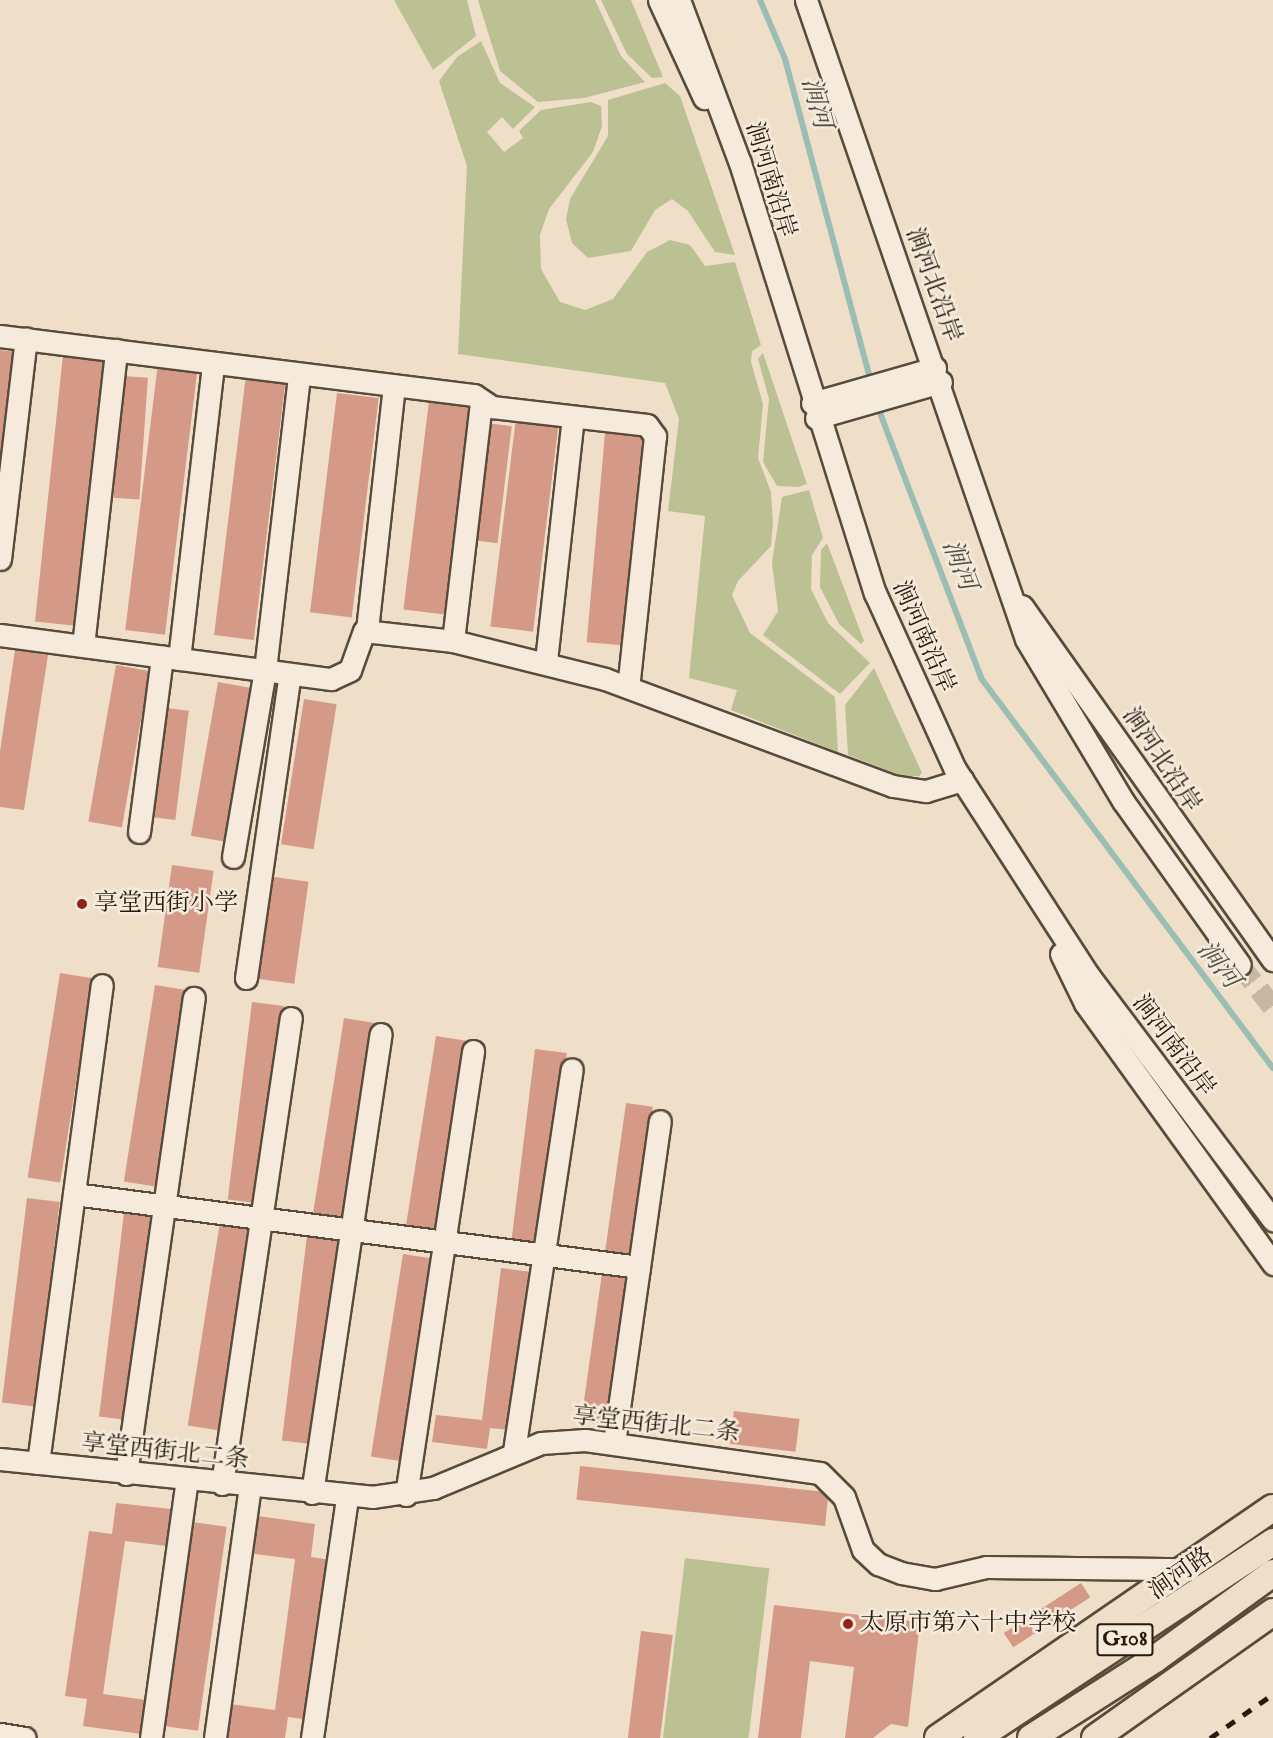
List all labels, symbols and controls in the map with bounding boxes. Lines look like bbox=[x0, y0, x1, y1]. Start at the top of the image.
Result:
water label: 涧河 bbox=[794, 74, 838, 132]
street label: 涧河南沿岸 bbox=[739, 118, 801, 242]
street label: 涧河北沿岸 bbox=[899, 224, 967, 346]
water label: 涧河 bbox=[935, 535, 983, 595]
street label: 涧河南沿岸 bbox=[885, 576, 961, 698]
street label: 涧河北沿岸 bbox=[1116, 702, 1206, 818]
place label: 享堂西街小学 bbox=[94, 890, 238, 918]
marker: 享堂西街小学 bbox=[75, 897, 89, 911]
water label: 涧河 bbox=[1190, 935, 1246, 995]
street label: 涧河南沿岸 bbox=[1125, 989, 1221, 1103]
street label: 享堂西街北二条 bbox=[571, 1402, 741, 1448]
street label: 享堂西街北二条 bbox=[80, 1429, 250, 1475]
street label: 涧河路 bbox=[1143, 1542, 1219, 1606]
place label: 太原市第六十中学校 bbox=[860, 1610, 1076, 1638]
marker: 太原市第六十中学校 bbox=[841, 1617, 855, 1631]
road number: G108 bbox=[1095, 1621, 1155, 1659]

